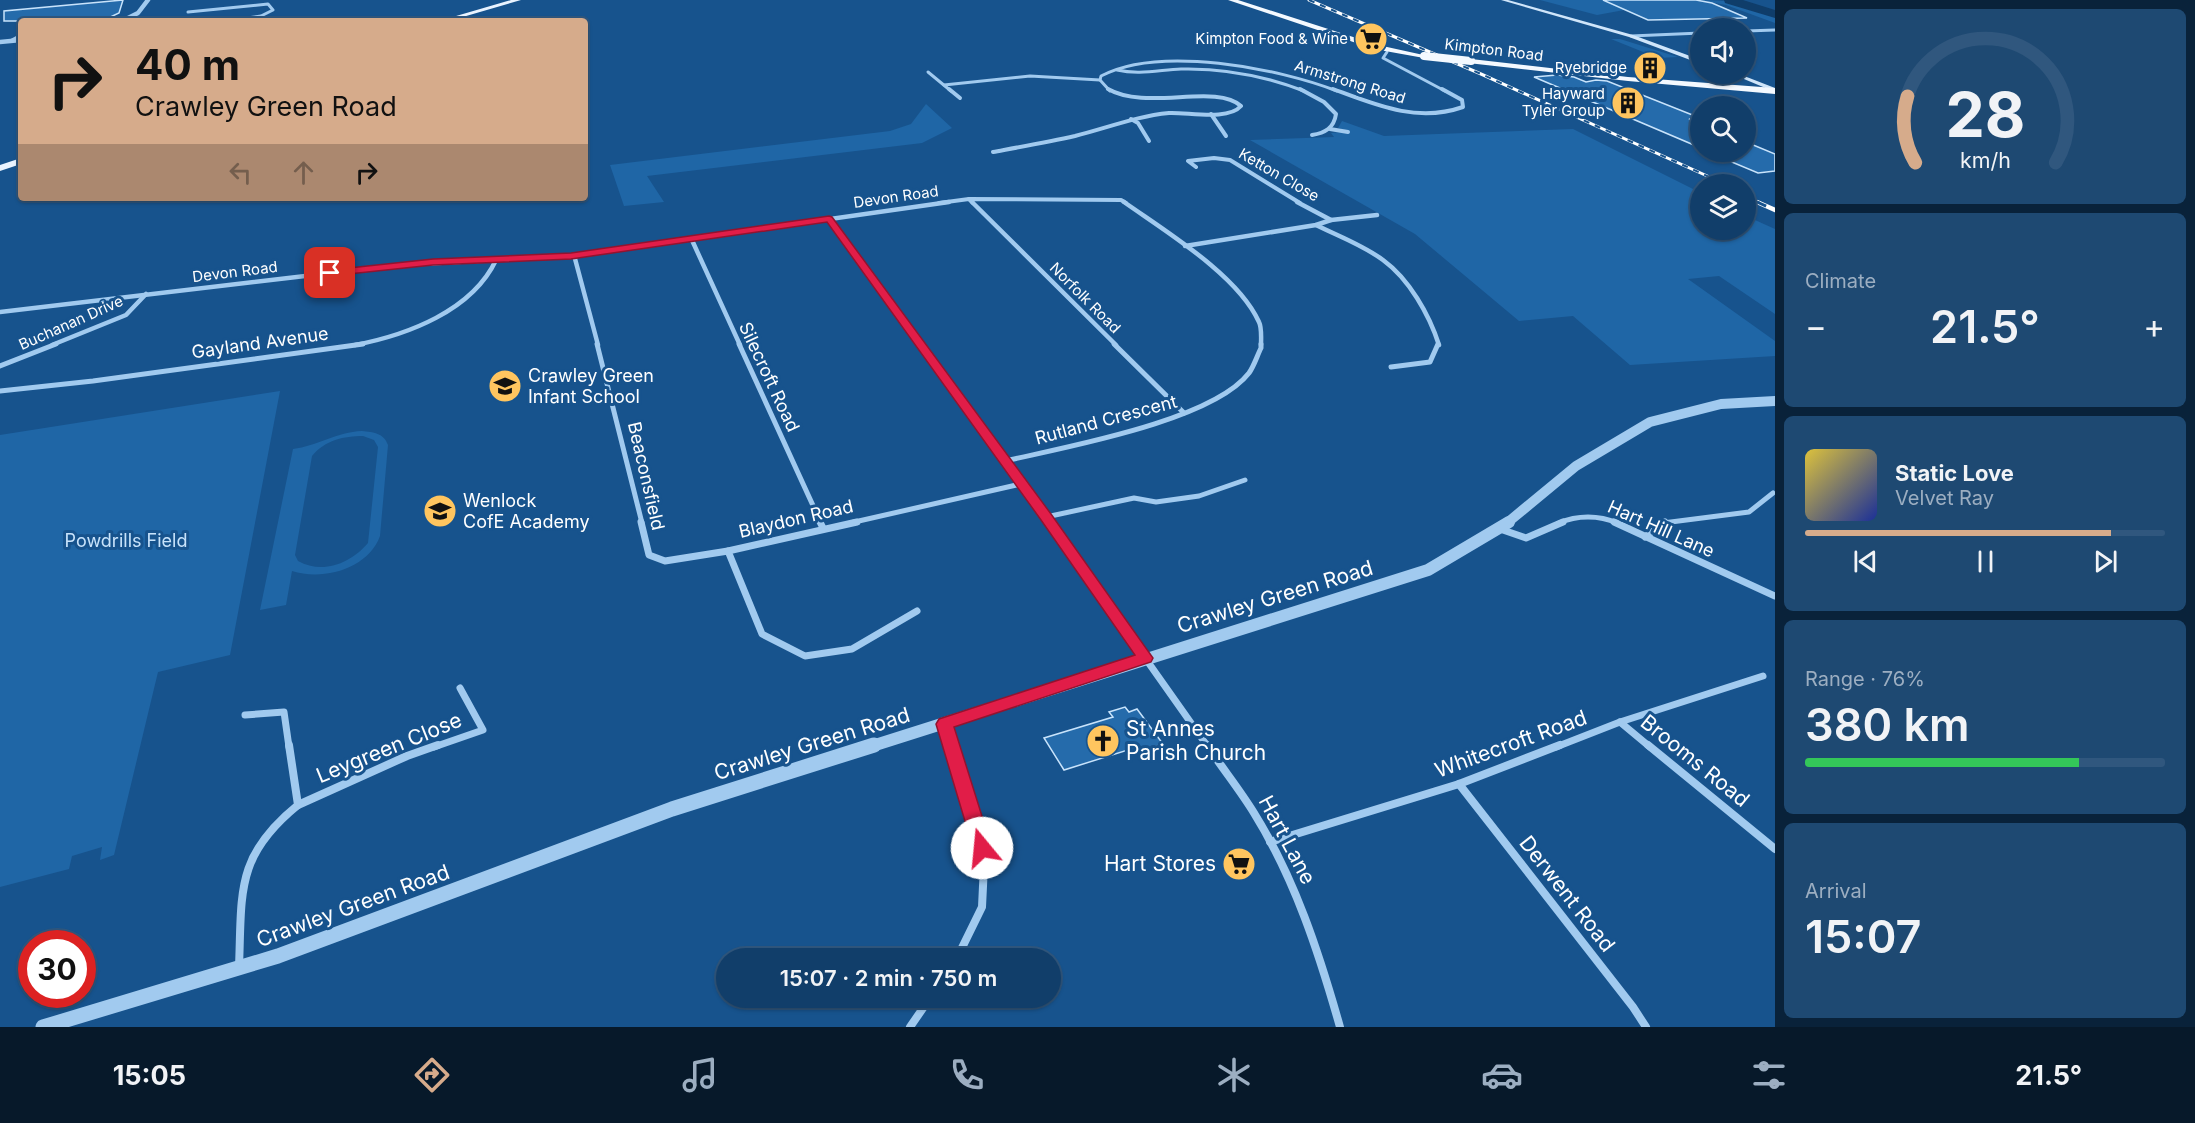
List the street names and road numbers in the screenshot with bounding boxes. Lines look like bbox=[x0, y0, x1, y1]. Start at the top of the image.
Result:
street label: Kimpton Road bbox=[1444, 34, 1544, 65]
street label: Armstrong Road bbox=[1292, 56, 1408, 107]
street label: Ketton Close bbox=[1236, 144, 1323, 205]
street label: Devon Road bbox=[852, 181, 940, 212]
street label: Devon Road bbox=[191, 257, 279, 286]
street label: Norfolk Road bbox=[1046, 258, 1125, 337]
street label: Buchanan Drive bbox=[16, 291, 126, 354]
street label: Silecroft Road bbox=[735, 319, 804, 435]
street label: Gayland Avenue bbox=[190, 323, 330, 362]
street label: Rutland Crescent bbox=[1033, 390, 1179, 449]
street label: Beaconsfield bbox=[624, 420, 669, 532]
street label: Blaydon Road bbox=[737, 495, 855, 542]
street label: Hart Hill Lane bbox=[1605, 496, 1718, 561]
street label: Crawley Green Road bbox=[1174, 555, 1376, 638]
street label: Crawley Green Road bbox=[711, 702, 913, 785]
street label: Whitecroft Road bbox=[1431, 704, 1590, 783]
street label: Leygreen Close bbox=[312, 707, 465, 788]
street label: Brooms Road bbox=[1636, 709, 1755, 812]
street label: Hart Lane bbox=[1254, 791, 1321, 888]
street label: Derwent Road bbox=[1514, 831, 1620, 957]
street label: Crawley Green Road bbox=[253, 859, 453, 952]

